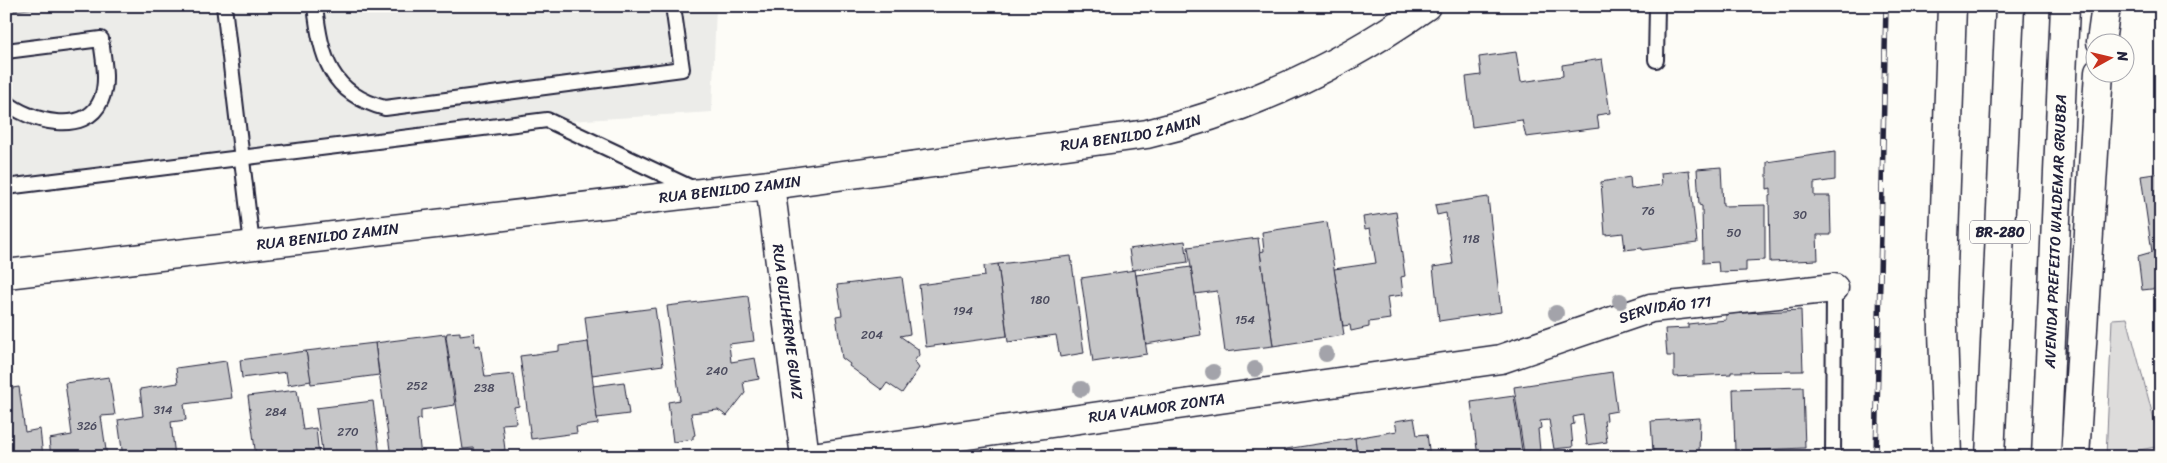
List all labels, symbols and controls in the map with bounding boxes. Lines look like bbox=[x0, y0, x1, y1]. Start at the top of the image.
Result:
north arrow bbox=[2084, 32, 2134, 82]
text: N bbox=[2109, 49, 2135, 63]
street label: AVENIDA PREFEITO WALDEMAR GRUBBA bbox=[2037, 94, 2074, 370]
street label: RUA BENILDO ZAMIN bbox=[1059, 107, 1205, 159]
street label: RUA BENILDO ZAMIN bbox=[658, 168, 803, 211]
house number: 76 bbox=[1641, 200, 1655, 222]
house number: 30 bbox=[1793, 204, 1807, 226]
street label: RUA BENILDO ZAMIN bbox=[255, 215, 401, 258]
road number: BR-280 bbox=[1970, 220, 2030, 243]
house number: 50 bbox=[1727, 222, 1742, 244]
house number: 118 bbox=[1462, 228, 1480, 250]
street label: RUA GUILHERME GUMZ bbox=[765, 242, 811, 402]
street label: SERVIDÃO 171 bbox=[1615, 288, 1713, 331]
house number: 180 bbox=[1030, 289, 1050, 311]
house number: 194 bbox=[953, 300, 974, 322]
house number: 154 bbox=[1235, 309, 1255, 331]
house number: 204 bbox=[861, 324, 884, 346]
house number: 240 bbox=[706, 360, 728, 382]
house number: 252 bbox=[406, 375, 428, 397]
house number: 238 bbox=[474, 377, 494, 399]
street label: RUA VALMOR ZONTA bbox=[1087, 385, 1226, 431]
house number: 314 bbox=[153, 399, 173, 421]
house number: 284 bbox=[265, 401, 287, 423]
house number: 326 bbox=[77, 415, 97, 437]
house number: 270 bbox=[337, 421, 359, 443]

